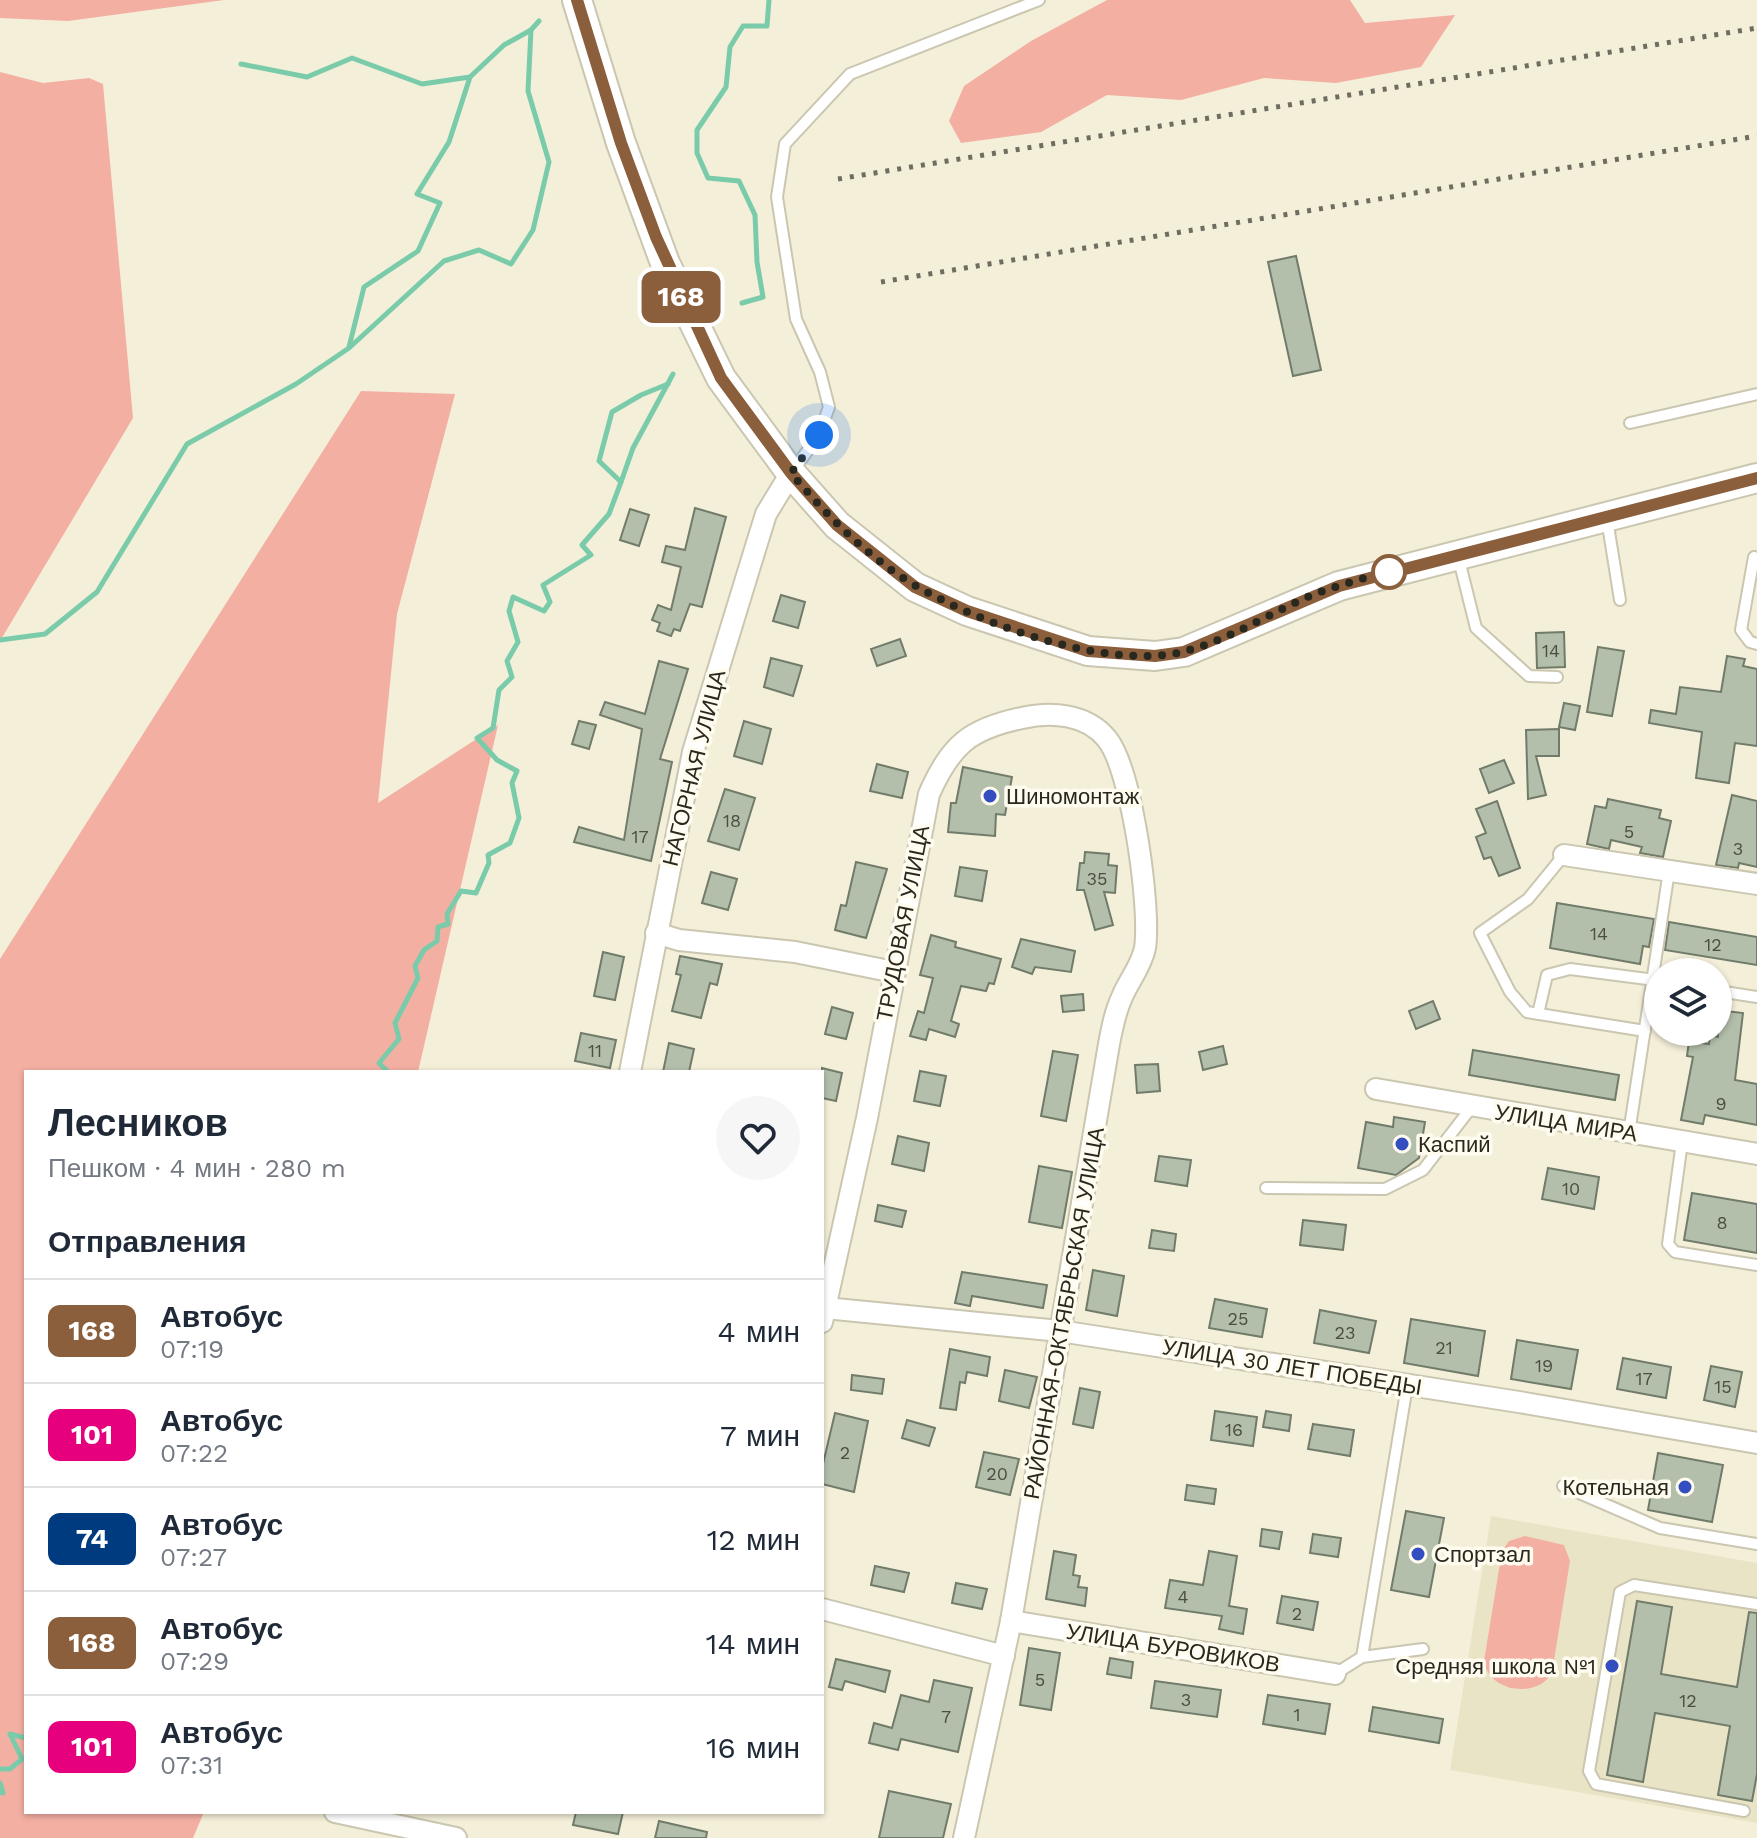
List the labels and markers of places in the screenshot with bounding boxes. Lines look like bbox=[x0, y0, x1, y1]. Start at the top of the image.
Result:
unlabelled marker bbox=[1372, 555, 1406, 589]
place label: Шиномонтаж bbox=[1006, 784, 1139, 809]
marker: Шиномонтаж bbox=[981, 787, 999, 805]
place label: Каспий bbox=[1418, 1132, 1491, 1157]
marker: Каспий bbox=[1393, 1135, 1411, 1153]
place label: Котельная bbox=[1563, 1475, 1669, 1500]
marker: Котельная bbox=[1676, 1478, 1694, 1496]
place label: Спортзал bbox=[1434, 1542, 1531, 1567]
marker: Спортзал bbox=[1409, 1545, 1427, 1563]
place label: Средняя школа №1 bbox=[1395, 1654, 1596, 1679]
marker: Средняя школа №1 bbox=[1603, 1657, 1621, 1675]

